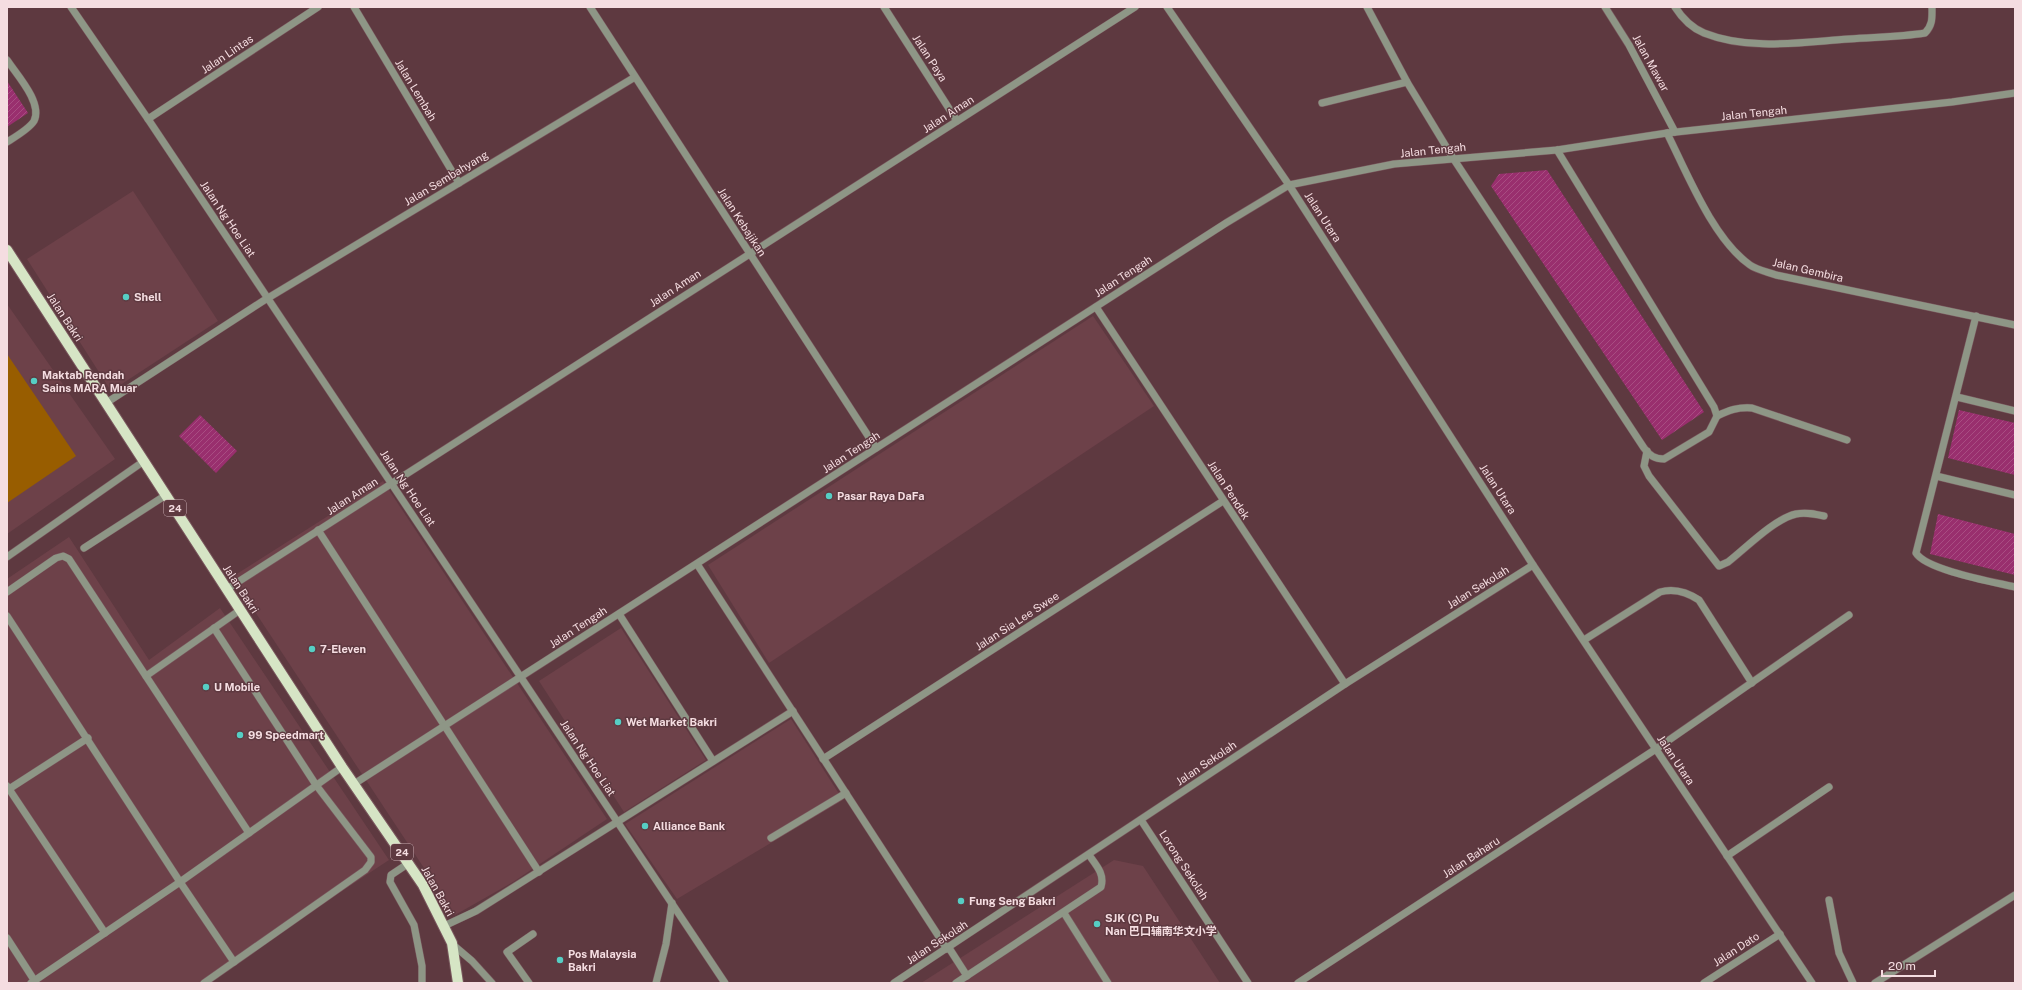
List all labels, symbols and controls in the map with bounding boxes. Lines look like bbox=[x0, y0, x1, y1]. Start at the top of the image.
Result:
street label: Jalan Lintas bbox=[199, 32, 256, 76]
street label: Jalan Paya bbox=[910, 32, 950, 84]
street label: Jalan Mawar bbox=[1630, 32, 1672, 94]
street label: Jalan Lembah bbox=[393, 57, 439, 123]
street label: Jalan Aman bbox=[920, 93, 976, 135]
street label: Jalan Tengah bbox=[1720, 104, 1788, 122]
street label: Jalan Tengah bbox=[1399, 141, 1467, 159]
street label: Jalan Sembahyang bbox=[402, 148, 490, 208]
street label: Jalan Ng Hoe Liat bbox=[198, 179, 258, 259]
street label: Jalan Kebajikan bbox=[715, 186, 769, 258]
street label: Jalan Utara bbox=[1302, 190, 1344, 244]
street label: Jalan Tengah bbox=[1092, 253, 1154, 299]
street label: Jalan Gembira bbox=[1772, 256, 1844, 284]
street label: Jalan Aman bbox=[647, 267, 703, 309]
street label: Jalan Bakri bbox=[45, 290, 85, 344]
place label: Shell bbox=[134, 291, 162, 303]
marker: Shell bbox=[121, 292, 131, 302]
place label: Maktab Rendah Sains MARA Muar bbox=[42, 369, 138, 394]
marker: Maktab Rendah Sains MARA Muar bbox=[29, 376, 39, 386]
street label: Jalan Tengah bbox=[820, 429, 882, 475]
street label: Jalan Ng Hoe Liat bbox=[378, 448, 438, 528]
street label: Jalan Pendek bbox=[1206, 459, 1252, 521]
street label: Jalan Utara bbox=[1477, 462, 1519, 516]
street label: Jalan Aman bbox=[324, 475, 380, 517]
place label: Pasar Raya DaFa bbox=[837, 490, 925, 502]
marker: Pasar Raya DaFa bbox=[824, 491, 834, 501]
road number: 24 bbox=[164, 500, 186, 516]
street label: Jalan Bakri bbox=[221, 562, 261, 616]
street label: Jalan Sekolah bbox=[1445, 563, 1511, 611]
street label: Jalan Sia Lee Swee bbox=[973, 590, 1061, 652]
street label: Jalan Tengah bbox=[547, 604, 609, 650]
place label: 7-Eleven bbox=[320, 643, 366, 655]
marker: 7-Eleven bbox=[307, 644, 317, 654]
place label: U Mobile bbox=[214, 681, 260, 693]
marker: U Mobile bbox=[201, 682, 211, 692]
place label: Wet Market Bakri bbox=[626, 716, 717, 728]
marker: Wet Market Bakri bbox=[613, 717, 623, 727]
street label: Jalan Ng Hoe Liat bbox=[558, 718, 618, 798]
place label: 99 Speedmart bbox=[248, 729, 324, 741]
marker: 99 Speedmart bbox=[235, 730, 245, 740]
street label: Jalan Utara bbox=[1655, 733, 1697, 787]
street label: Jalan Sekolah bbox=[1174, 738, 1238, 788]
place label: Alliance Bank bbox=[653, 820, 726, 832]
marker: Alliance Bank bbox=[640, 821, 650, 831]
street label: Lorong Sekolah bbox=[1157, 828, 1211, 902]
street label: Jalan Baharu bbox=[1440, 834, 1502, 880]
road number: 24 bbox=[391, 844, 413, 860]
street label: Jalan Bakri bbox=[419, 864, 457, 918]
place label: Fung Seng Bakri bbox=[969, 895, 1056, 907]
marker: Fung Seng Bakri bbox=[956, 896, 966, 906]
place label: SJK (C) Pu Nan 巴口辅南华文小学 bbox=[1105, 912, 1217, 937]
street label: Jalan Sekolah bbox=[904, 918, 970, 966]
marker: SJK (C) Pu Nan 巴口辅南华文小学 bbox=[1092, 919, 1102, 929]
street label: Jalan Dato bbox=[1711, 930, 1761, 968]
place label: Pos Malaysia Bakri bbox=[568, 948, 636, 973]
scale bar bbox=[1882, 952, 1935, 978]
marker: Pos Malaysia Bakri bbox=[555, 955, 565, 965]
text: 20 m bbox=[1888, 959, 1916, 973]

